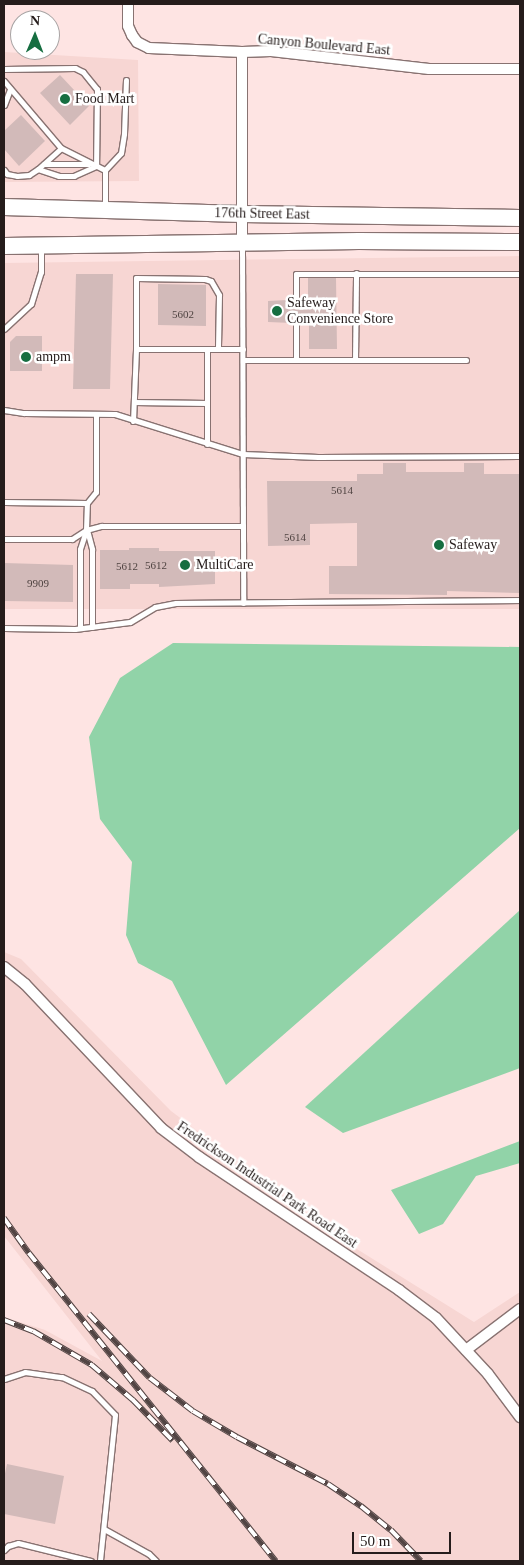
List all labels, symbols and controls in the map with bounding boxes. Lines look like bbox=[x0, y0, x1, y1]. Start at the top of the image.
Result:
north arrow bbox=[10, 10, 60, 60]
text: N bbox=[30, 13, 40, 28]
street label: Canyon Boulevard East bbox=[257, 31, 391, 59]
place label: Food Mart bbox=[75, 91, 134, 107]
marker: Food Mart bbox=[59, 93, 71, 105]
street label: 176th Street East bbox=[214, 205, 310, 223]
place label: Safeway Convenience Store bbox=[287, 295, 393, 328]
marker: Safeway Convenience Store bbox=[271, 305, 283, 317]
house number: 5602 bbox=[172, 307, 194, 321]
place label: ampm bbox=[36, 349, 71, 365]
marker: ampm bbox=[20, 351, 32, 363]
house number: 5614 bbox=[331, 483, 353, 497]
house number: 5614 bbox=[284, 530, 306, 544]
place label: Safeway bbox=[449, 537, 497, 553]
marker: Safeway bbox=[433, 539, 445, 551]
place label: MultiCare bbox=[196, 557, 254, 573]
house number: 5612 bbox=[145, 558, 167, 572]
marker: MultiCare bbox=[178, 558, 192, 572]
house number: 5612 bbox=[116, 559, 138, 573]
house number: 9909 bbox=[27, 576, 49, 590]
street label: Fredrickson Industrial Park Road East bbox=[174, 1118, 360, 1252]
scale bar bbox=[354, 1522, 453, 1554]
text: 50 m bbox=[360, 1533, 390, 1549]

